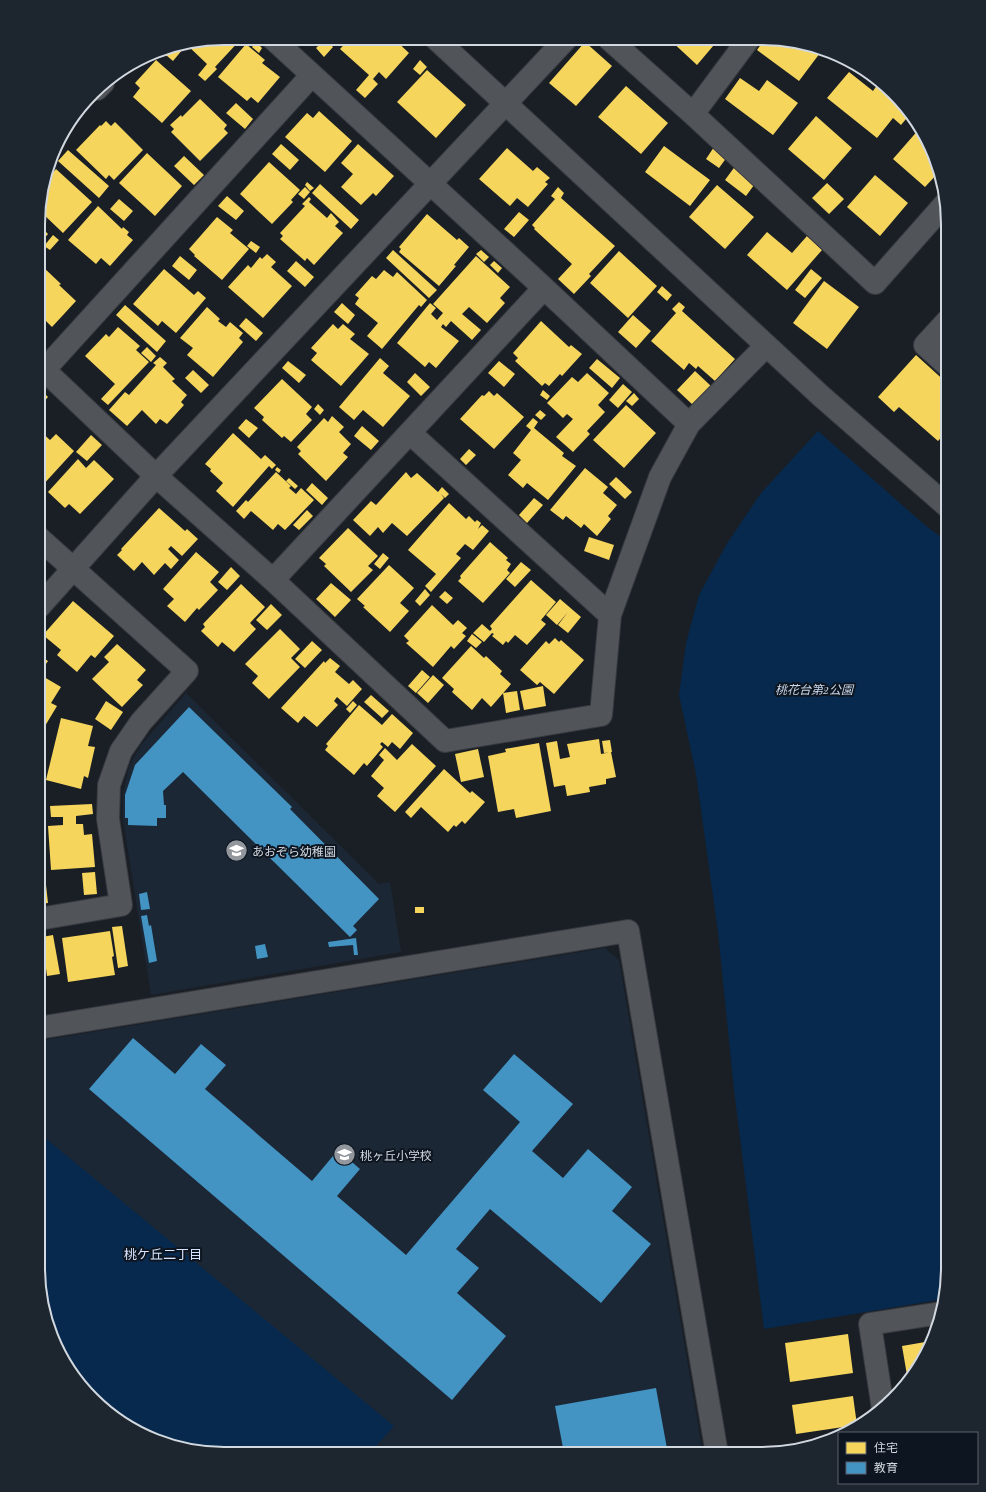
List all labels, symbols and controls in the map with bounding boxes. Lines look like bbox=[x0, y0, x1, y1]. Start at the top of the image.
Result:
park label: 桃花台第2公園 bbox=[775, 681, 855, 697]
school or university icon: あおぞら幼稚園 bbox=[224, 838, 250, 864]
place label: あおぞら幼稚園 bbox=[252, 843, 336, 859]
school or university icon: 桃ヶ丘小学校 bbox=[332, 1142, 358, 1168]
place label: 桃ヶ丘小学校 bbox=[360, 1147, 432, 1163]
district label: 桃ケ丘二丁目 bbox=[124, 1245, 202, 1262]
legend bbox=[838, 1432, 978, 1484]
text: 住宅 bbox=[874, 1439, 898, 1455]
text: 教育 bbox=[874, 1459, 898, 1475]

